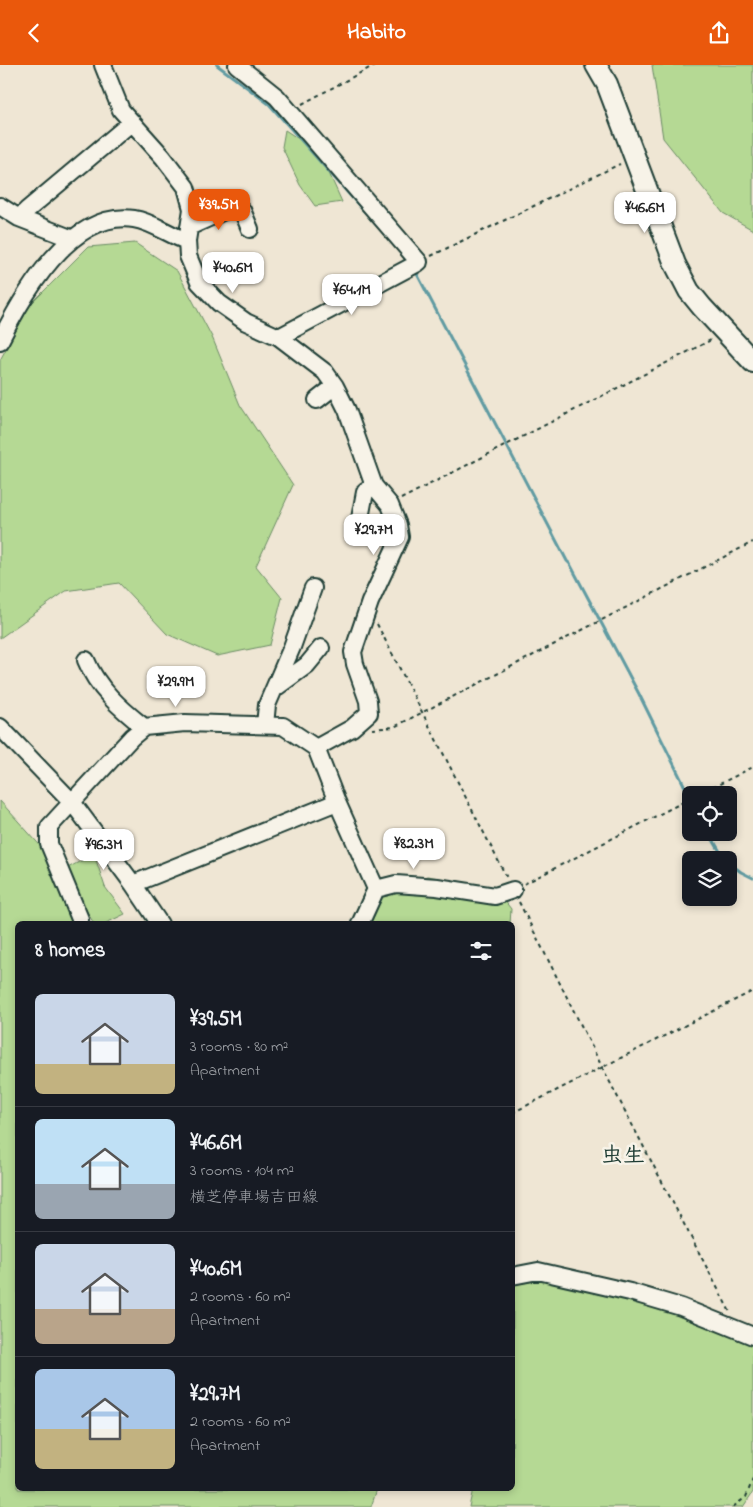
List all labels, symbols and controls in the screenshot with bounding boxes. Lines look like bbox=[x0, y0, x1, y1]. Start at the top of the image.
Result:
text: Habito bbox=[347, 17, 406, 49]
icon: back bbox=[20, 19, 48, 47]
icon: share bbox=[705, 19, 733, 47]
pin: ¥39.5M bbox=[178, 189, 260, 231]
pin: ¥46.6M bbox=[604, 191, 686, 234]
text: ¥39.5M bbox=[199, 193, 239, 217]
text: ¥46.6M bbox=[625, 196, 665, 220]
pin: ¥40.6M bbox=[192, 251, 274, 294]
text: ¥40.6M bbox=[213, 256, 253, 280]
pin: ¥64.1M bbox=[311, 273, 393, 316]
text: ¥64.1M bbox=[333, 278, 371, 302]
pin: ¥29.7M bbox=[333, 513, 415, 556]
text: ¥29.7M bbox=[355, 518, 393, 542]
pin: ¥29.9M bbox=[135, 665, 217, 708]
text: ¥29.9M bbox=[158, 670, 194, 694]
map controls bbox=[682, 786, 737, 906]
button: locate bbox=[682, 786, 737, 841]
pin: ¥82.3M bbox=[373, 827, 455, 870]
pin: ¥96.3M bbox=[63, 829, 145, 871]
text: ¥82.3M bbox=[394, 832, 434, 856]
text: ¥96.3M bbox=[85, 833, 123, 857]
button: layers bbox=[682, 851, 737, 906]
text: 8 homes bbox=[35, 936, 105, 966]
icon: filters bbox=[467, 937, 495, 965]
text: ¥39.5M bbox=[190, 1005, 242, 1035]
icon: home bbox=[75, 1014, 135, 1074]
text: 3 rooms · 80 m² bbox=[190, 1035, 288, 1059]
text: Apartment bbox=[190, 1059, 260, 1083]
text: ¥46.6M bbox=[190, 1129, 242, 1159]
icon: home bbox=[75, 1139, 135, 1199]
district label: 虫生 bbox=[601, 1141, 645, 1173]
text: 3 rooms · 104 m² bbox=[190, 1159, 294, 1183]
text: 横芝停車場吉田線 bbox=[190, 1186, 318, 1210]
text: ¥40.6M bbox=[190, 1255, 242, 1285]
icon: home bbox=[75, 1264, 135, 1324]
text: 2 rooms · 60 m² bbox=[190, 1285, 291, 1309]
text: Apartment bbox=[190, 1309, 260, 1333]
text: ¥29.7M bbox=[190, 1380, 241, 1410]
icon: home bbox=[75, 1389, 135, 1449]
text: 2 rooms · 60 m² bbox=[190, 1410, 291, 1434]
text: Apartment bbox=[190, 1434, 260, 1458]

